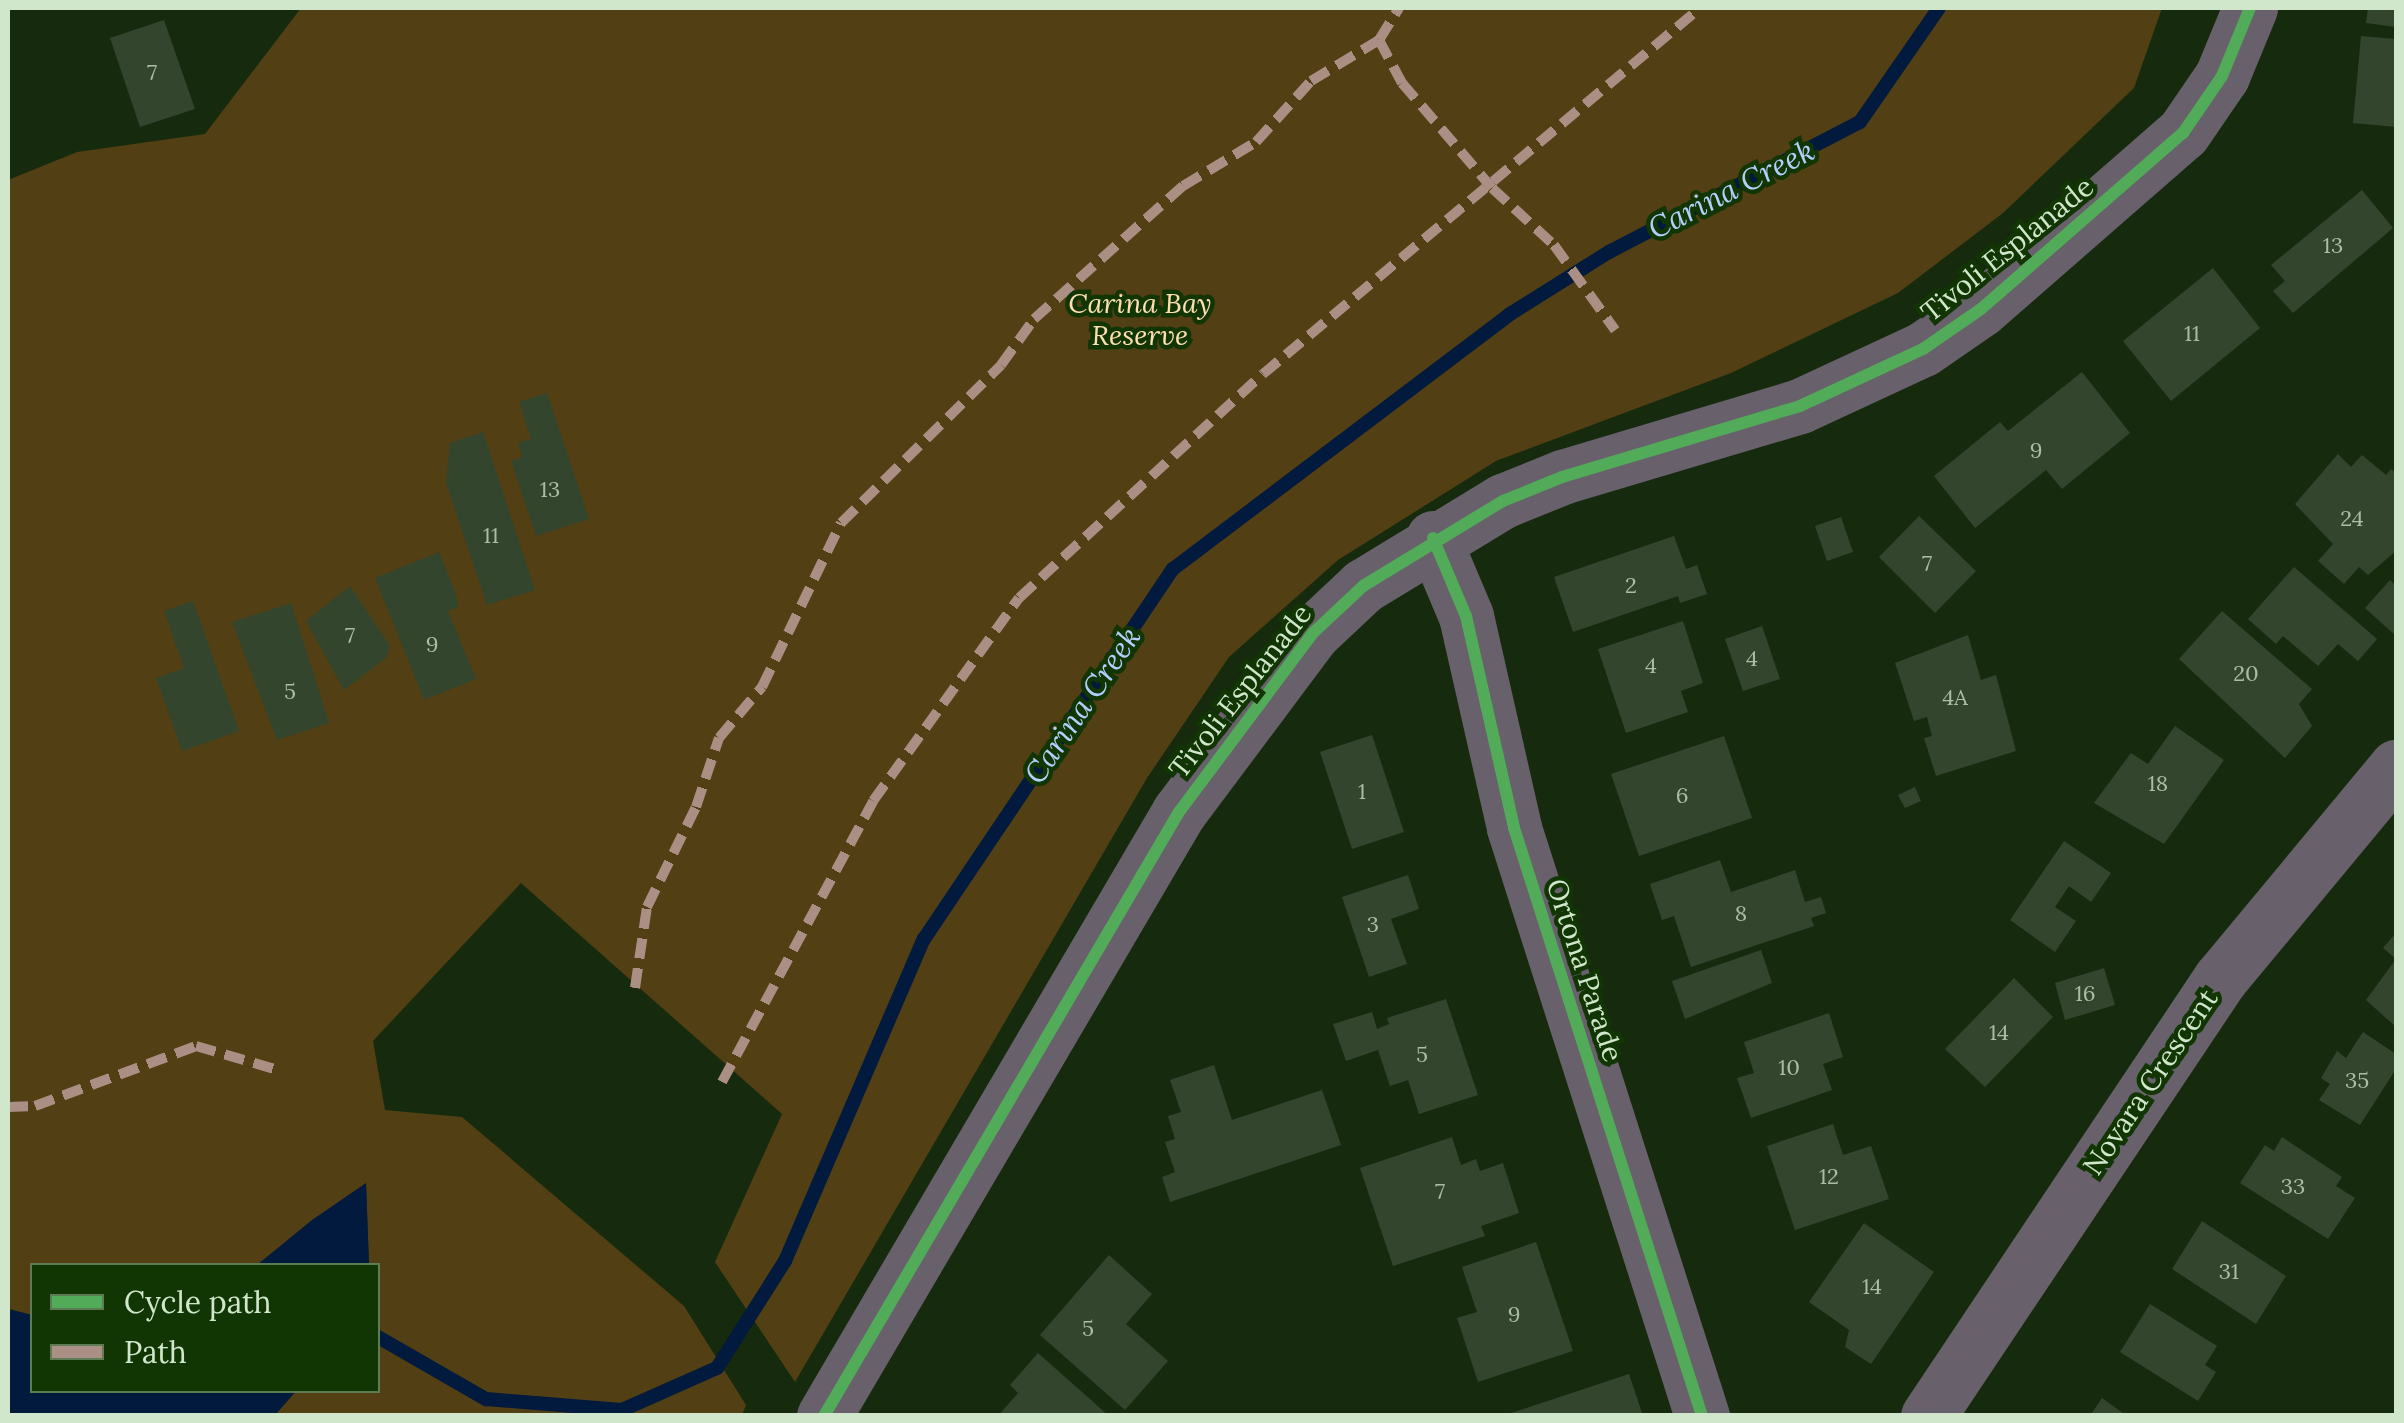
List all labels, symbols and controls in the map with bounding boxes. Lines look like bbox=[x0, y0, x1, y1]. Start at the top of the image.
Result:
house number: 7 bbox=[147, 60, 157, 86]
water label: Carina Creek bbox=[1642, 132, 1820, 246]
street label: Tivoli Esplanade bbox=[1914, 169, 2100, 329]
house number: 13 bbox=[2323, 233, 2343, 259]
park label: Carina Bay Reserve bbox=[1068, 286, 1212, 352]
house number: 11 bbox=[2184, 321, 2200, 347]
house number: 9 bbox=[2030, 438, 2042, 464]
house number: 13 bbox=[540, 477, 560, 503]
house number: 24 bbox=[2340, 506, 2364, 532]
house number: 11 bbox=[483, 523, 499, 549]
house number: 7 bbox=[1922, 551, 1932, 577]
house number: 2 bbox=[1625, 573, 1637, 599]
street label: Tivoli Esplanade bbox=[1162, 597, 1318, 785]
water label: Carina Creek bbox=[1016, 620, 1148, 790]
house number: 7 bbox=[345, 623, 355, 649]
house number: 9 bbox=[426, 632, 438, 658]
house number: 4 bbox=[1746, 646, 1758, 672]
house number: 4 bbox=[1645, 653, 1657, 679]
house number: 20 bbox=[2233, 661, 2259, 687]
house number: 5 bbox=[284, 679, 296, 705]
house number: 4A bbox=[1942, 685, 1968, 711]
house number: 18 bbox=[2148, 771, 2168, 797]
house number: 1 bbox=[1358, 779, 1366, 805]
house number: 6 bbox=[1676, 783, 1688, 809]
street label: Ortona Parade bbox=[1540, 874, 1630, 1066]
house number: 8 bbox=[1735, 901, 1747, 927]
house number: 3 bbox=[1367, 912, 1379, 938]
house number: 16 bbox=[2075, 981, 2095, 1007]
street label: Novara Crescent bbox=[2076, 983, 2224, 1181]
house number: 14 bbox=[1989, 1020, 2009, 1046]
house number: 5 bbox=[1416, 1042, 1428, 1068]
house number: 10 bbox=[1778, 1055, 1800, 1081]
house number: 35 bbox=[2345, 1068, 2369, 1094]
house number: 12 bbox=[1819, 1164, 1839, 1190]
house number: 33 bbox=[2281, 1174, 2305, 1200]
house number: 7 bbox=[1435, 1179, 1445, 1205]
house number: 31 bbox=[2219, 1259, 2239, 1285]
legend bbox=[30, 1263, 380, 1393]
house number: 14 bbox=[1862, 1274, 1882, 1300]
text: Cycle path bbox=[124, 1283, 272, 1321]
house number: 9 bbox=[1508, 1302, 1520, 1328]
house number: 5 bbox=[1082, 1316, 1094, 1342]
text: Path bbox=[124, 1333, 187, 1371]

